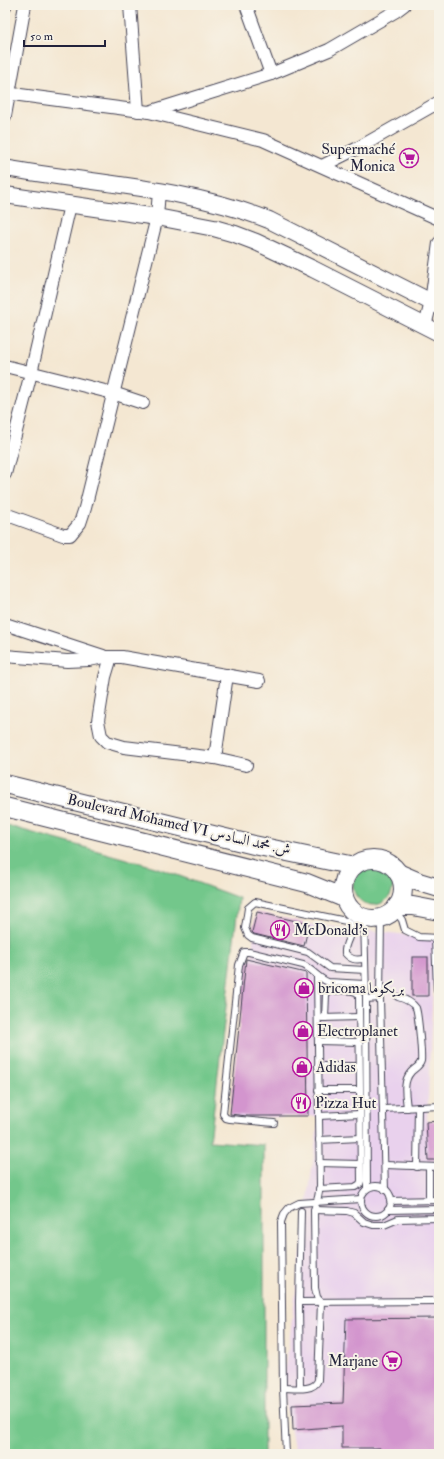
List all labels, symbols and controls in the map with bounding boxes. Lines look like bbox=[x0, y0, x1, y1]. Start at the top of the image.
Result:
scale bar bbox=[24, 22, 105, 48]
text: 50 m bbox=[30, 29, 54, 44]
place label: Supermaché Monica bbox=[322, 140, 396, 176]
supermarket icon: Supermaché Monica bbox=[398, 147, 420, 169]
street label: Boulevard Mohamed VI ش. محمد السادس bbox=[65, 790, 293, 860]
restaurant icon: McDonald's bbox=[269, 919, 291, 941]
place label: McDonald's bbox=[294, 921, 367, 940]
shop icon: bricoma بريكوما bbox=[293, 977, 315, 999]
place label: bricoma بريكوما bbox=[318, 979, 404, 998]
shop icon: Electroplanet bbox=[292, 1020, 314, 1042]
place label: Electroplanet bbox=[317, 1022, 398, 1042]
shop icon: Adidas bbox=[291, 1056, 313, 1078]
place label: Adidas bbox=[315, 1058, 356, 1077]
restaurant icon: Pizza Hut bbox=[290, 1092, 312, 1114]
place label: Pizza Hut bbox=[315, 1094, 376, 1113]
supermarket icon: Marjane bbox=[381, 1350, 403, 1372]
place label: Marjane bbox=[328, 1352, 378, 1371]

